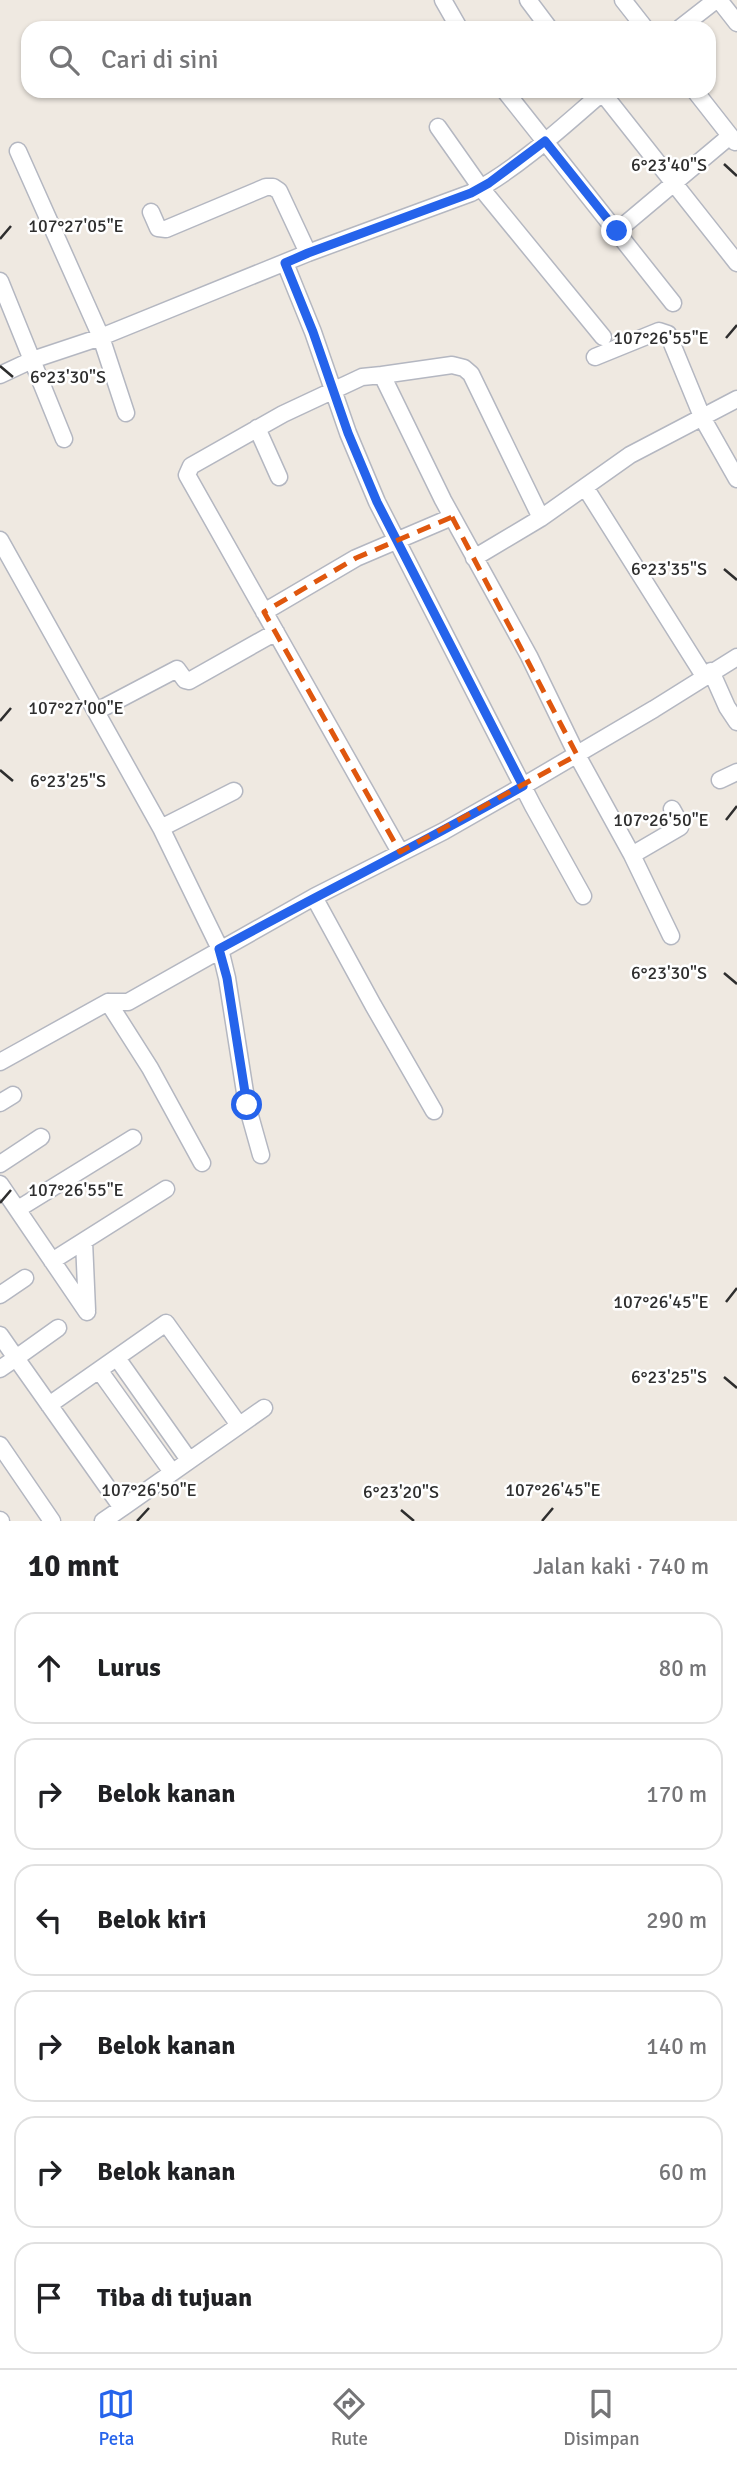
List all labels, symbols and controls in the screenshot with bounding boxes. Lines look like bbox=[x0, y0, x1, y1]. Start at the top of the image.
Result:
search box bbox=[21, 21, 716, 98]
icon: search bbox=[45, 41, 83, 79]
text: Cari di sini bbox=[101, 44, 219, 76]
text: 6°23'40"S bbox=[631, 154, 707, 176]
text: 107°27'05"E bbox=[28, 215, 124, 237]
route end bbox=[601, 215, 632, 246]
text: 107°26'55"E bbox=[613, 327, 709, 349]
text: 6°23'30"S bbox=[30, 366, 106, 388]
text: 6°23'35"S bbox=[631, 558, 707, 580]
text: 107°27'00"E bbox=[28, 697, 124, 719]
text: 6°23'25"S bbox=[30, 770, 106, 792]
text: 107°26'50"E bbox=[613, 809, 709, 831]
text: 6°23'30"S bbox=[631, 962, 707, 984]
route start bbox=[231, 1089, 262, 1120]
text: 107°26'55"E bbox=[28, 1179, 124, 1201]
text: 107°26'45"E bbox=[613, 1291, 709, 1313]
text: 6°23'25"S bbox=[631, 1366, 707, 1388]
text: 107°26'50"E bbox=[101, 1479, 197, 1501]
text: 107°26'45"E bbox=[505, 1479, 601, 1501]
text: 6°23'20"S bbox=[363, 1481, 439, 1503]
text: 10 mnt bbox=[28, 1548, 119, 1585]
text: Jalan kaki · 740 m bbox=[533, 1552, 709, 1581]
icon: ahead bbox=[30, 1649, 68, 1687]
text: Lurus bbox=[97, 1652, 161, 1684]
text: 80 m bbox=[659, 1654, 707, 1683]
icon: right bbox=[30, 1775, 68, 1813]
text: Belok kanan bbox=[97, 1778, 235, 1810]
text: 170 m bbox=[646, 1780, 707, 1809]
icon: left bbox=[30, 1901, 68, 1939]
text: Belok kiri bbox=[97, 1904, 206, 1936]
text: 290 m bbox=[646, 1906, 707, 1935]
icon: right bbox=[30, 2027, 68, 2065]
text: Belok kanan bbox=[97, 2030, 235, 2062]
text: 140 m bbox=[646, 2032, 707, 2061]
icon: right bbox=[30, 2153, 68, 2191]
text: Belok kanan bbox=[97, 2156, 235, 2188]
text: 60 m bbox=[659, 2158, 707, 2187]
icon: arrive bbox=[30, 2279, 68, 2317]
text: Tiba di tujuan bbox=[97, 2282, 252, 2314]
tab: Peta bbox=[97, 2385, 135, 2451]
tab: Rute bbox=[330, 2385, 368, 2451]
tab: Disimpan bbox=[563, 2385, 640, 2451]

